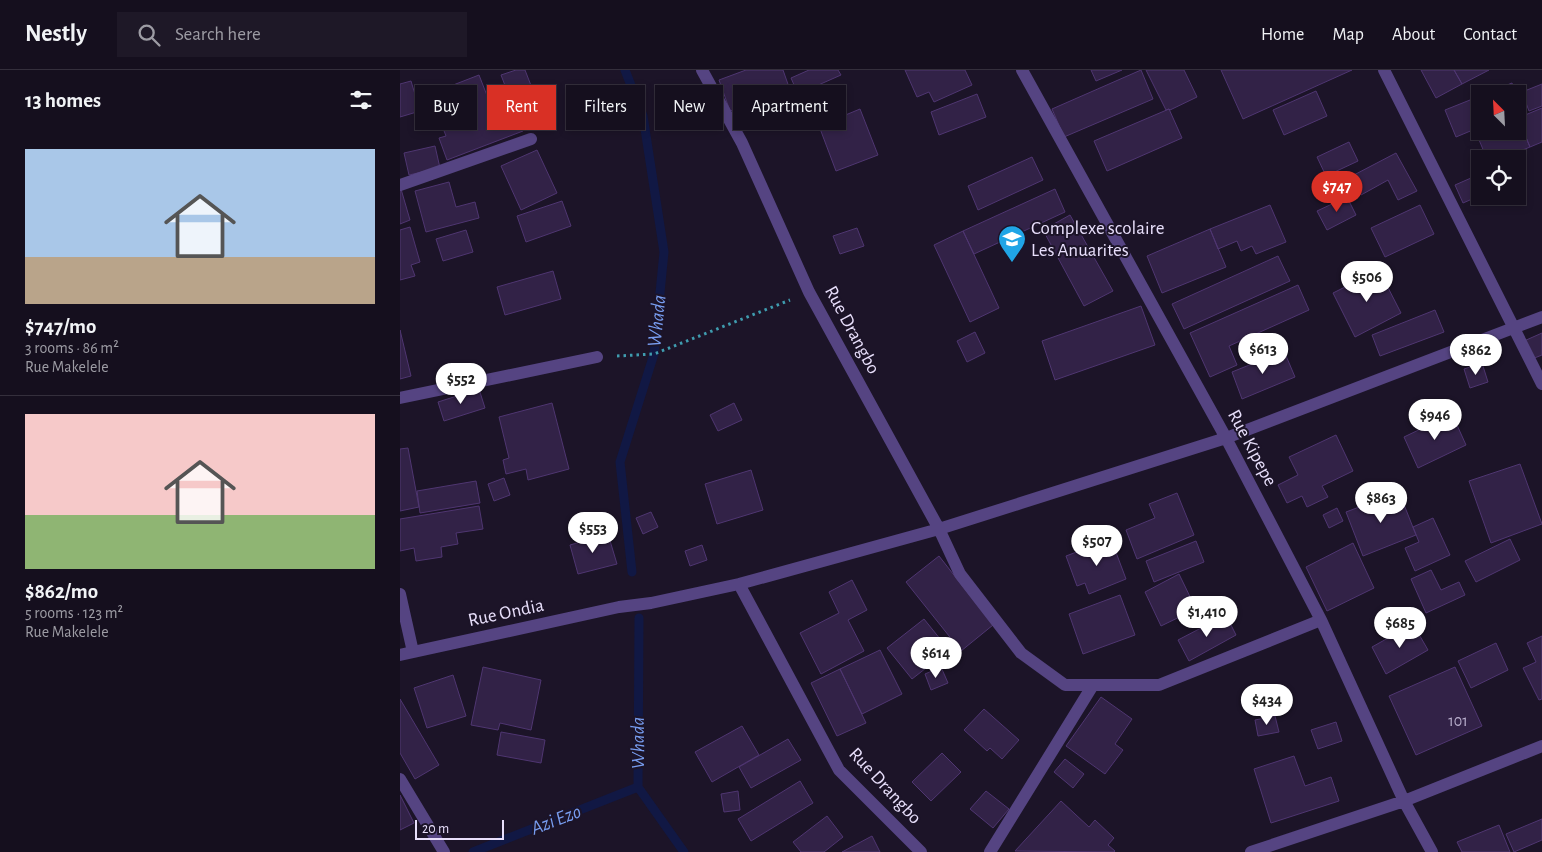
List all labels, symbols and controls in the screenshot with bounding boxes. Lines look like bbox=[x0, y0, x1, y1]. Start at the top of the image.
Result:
search box bbox=[117, 12, 467, 57]
icon: search bbox=[135, 21, 163, 49]
text: Nestly bbox=[25, 22, 87, 46]
text: Search here bbox=[175, 25, 261, 44]
text: Home bbox=[1261, 26, 1304, 44]
text: Map bbox=[1332, 26, 1364, 44]
text: About bbox=[1392, 26, 1435, 44]
text: Contact bbox=[1463, 26, 1517, 44]
chip: Buy bbox=[415, 85, 477, 130]
chip: Rent bbox=[487, 85, 556, 130]
chip: Filters bbox=[566, 85, 645, 130]
chip: New bbox=[655, 85, 723, 130]
chip: Apartment bbox=[733, 85, 846, 130]
north arrow bbox=[1471, 85, 1526, 140]
map controls bbox=[1471, 85, 1526, 205]
icon: filters bbox=[347, 86, 375, 114]
text: 13 homes bbox=[25, 90, 101, 111]
button: locate bbox=[1471, 150, 1526, 205]
pin: $747 bbox=[1307, 170, 1367, 213]
text: $747 bbox=[1322, 179, 1352, 195]
icon: home bbox=[155, 181, 245, 271]
place label: Complexe scolaire Les Anuarites bbox=[1031, 219, 1164, 260]
school or university icon: Complexe scolaire Les Anuarites bbox=[997, 224, 1027, 263]
pin: $506 bbox=[1337, 260, 1397, 303]
text: $506 bbox=[1352, 269, 1382, 285]
street label: Rue Drangbo bbox=[821, 283, 883, 377]
water label: Whada bbox=[644, 294, 670, 348]
text: $747/mo bbox=[25, 316, 96, 337]
pin: $613 bbox=[1233, 332, 1293, 375]
pin: $862 bbox=[1446, 334, 1506, 376]
text: 3 rooms · 86 m² bbox=[25, 340, 119, 356]
text: $613 bbox=[1249, 341, 1277, 357]
text: $862 bbox=[1461, 342, 1491, 358]
text: Rue Makelele bbox=[25, 359, 109, 375]
pin: $552 bbox=[431, 362, 491, 405]
text: $552 bbox=[447, 371, 475, 387]
pin: $946 bbox=[1405, 398, 1465, 441]
street label: Rue Kipepe bbox=[1224, 407, 1280, 489]
text: $946 bbox=[1420, 407, 1450, 423]
icon: home bbox=[155, 447, 245, 537]
pin: $863 bbox=[1351, 482, 1411, 524]
text: $863 bbox=[1366, 490, 1396, 506]
pin: $553 bbox=[563, 512, 623, 554]
text: $553 bbox=[579, 520, 607, 536]
pin: $507 bbox=[1067, 524, 1127, 567]
text: $507 bbox=[1082, 533, 1112, 549]
text: $862/mo bbox=[25, 581, 98, 602]
street label: Rue Ondia bbox=[466, 596, 546, 630]
pin: $1,410 bbox=[1166, 596, 1248, 638]
text: $1,410 bbox=[1188, 604, 1226, 620]
text: 5 rooms · 123 m² bbox=[25, 605, 123, 621]
pin: $685 bbox=[1370, 606, 1430, 649]
text: $685 bbox=[1385, 615, 1415, 631]
text: Rue Makelele bbox=[25, 624, 109, 640]
pin: $614 bbox=[906, 636, 966, 679]
text: $614 bbox=[922, 645, 950, 661]
pin: $434 bbox=[1237, 684, 1297, 726]
text: $434 bbox=[1252, 692, 1282, 708]
house number: 101 bbox=[1448, 713, 1468, 729]
water label: Whada bbox=[628, 717, 648, 769]
street label: Rue Drangbo bbox=[845, 744, 925, 828]
water label: Azi Ezo bbox=[527, 801, 584, 839]
scale bar bbox=[415, 817, 504, 840]
text: 20 m bbox=[422, 822, 449, 836]

